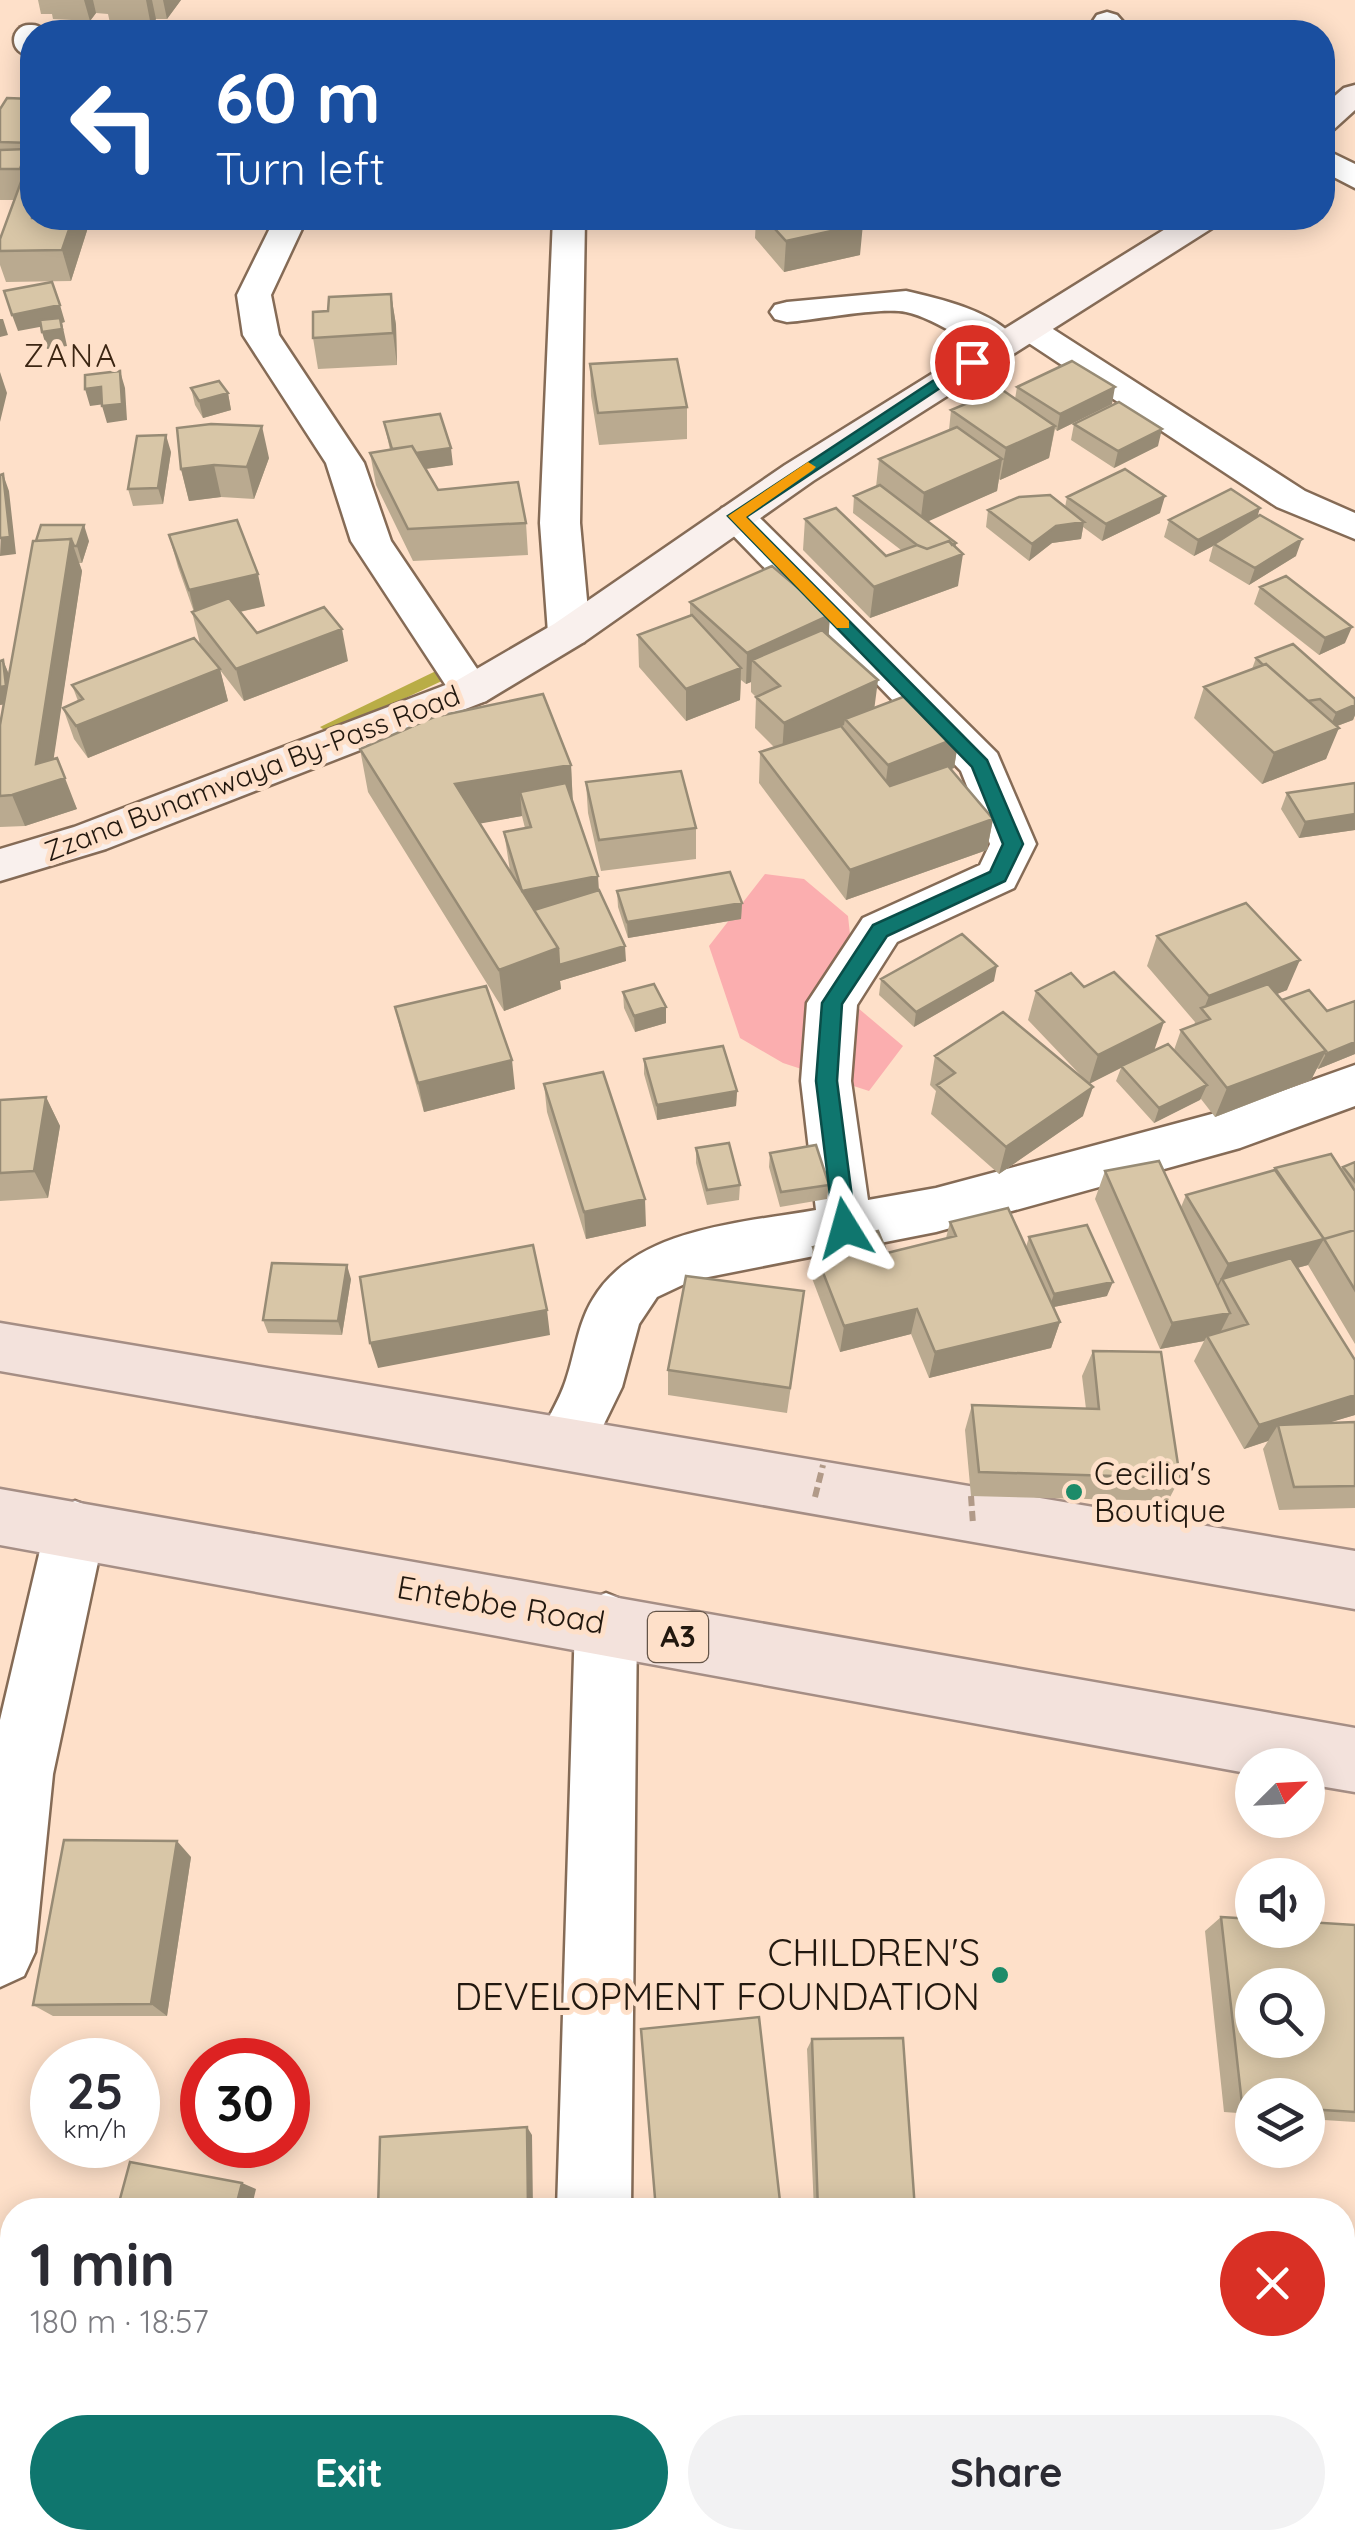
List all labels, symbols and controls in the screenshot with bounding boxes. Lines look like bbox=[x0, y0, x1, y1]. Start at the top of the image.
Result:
text: 60 m bbox=[215, 53, 381, 141]
icon: left bbox=[50, 60, 180, 190]
text: Turn left bbox=[215, 140, 385, 196]
pin bbox=[930, 320, 1015, 405]
district label: ZANA bbox=[23, 335, 119, 375]
icon: arrive bbox=[945, 335, 1000, 390]
street label: Zzana Bunamwaya By-Pass Road bbox=[39, 677, 465, 868]
position arrow bbox=[793, 1176, 897, 1280]
place label: Cecilia's Boutique bbox=[1094, 1453, 1226, 1530]
marker: Cecilia's Boutique bbox=[1063, 1481, 1085, 1503]
street label: Entebbe Road bbox=[394, 1566, 608, 1642]
road number: A3 bbox=[648, 1612, 708, 1662]
north arrow bbox=[1235, 1748, 1325, 1838]
map controls bbox=[1235, 1748, 1325, 2168]
button: sound bbox=[1235, 1858, 1325, 1948]
place label: CHILDREN'S DEVELOPMENT FOUNDATION bbox=[455, 1928, 980, 2020]
marker: CHILDREN'S DEVELOPMENT FOUNDATION bbox=[989, 1964, 1011, 1986]
button: search bbox=[1235, 1968, 1325, 2058]
speed limit sign: 30 bbox=[180, 2038, 310, 2168]
text: 25 bbox=[66, 2059, 124, 2122]
button: layers bbox=[1235, 2078, 1325, 2168]
text: km/h bbox=[63, 2113, 127, 2144]
text: 1 min bbox=[30, 2226, 175, 2301]
button: close bbox=[1220, 2231, 1325, 2336]
text: 180 m · 18:57 bbox=[30, 2301, 209, 2341]
button: Exit bbox=[30, 2415, 668, 2530]
button: Share bbox=[688, 2415, 1325, 2530]

